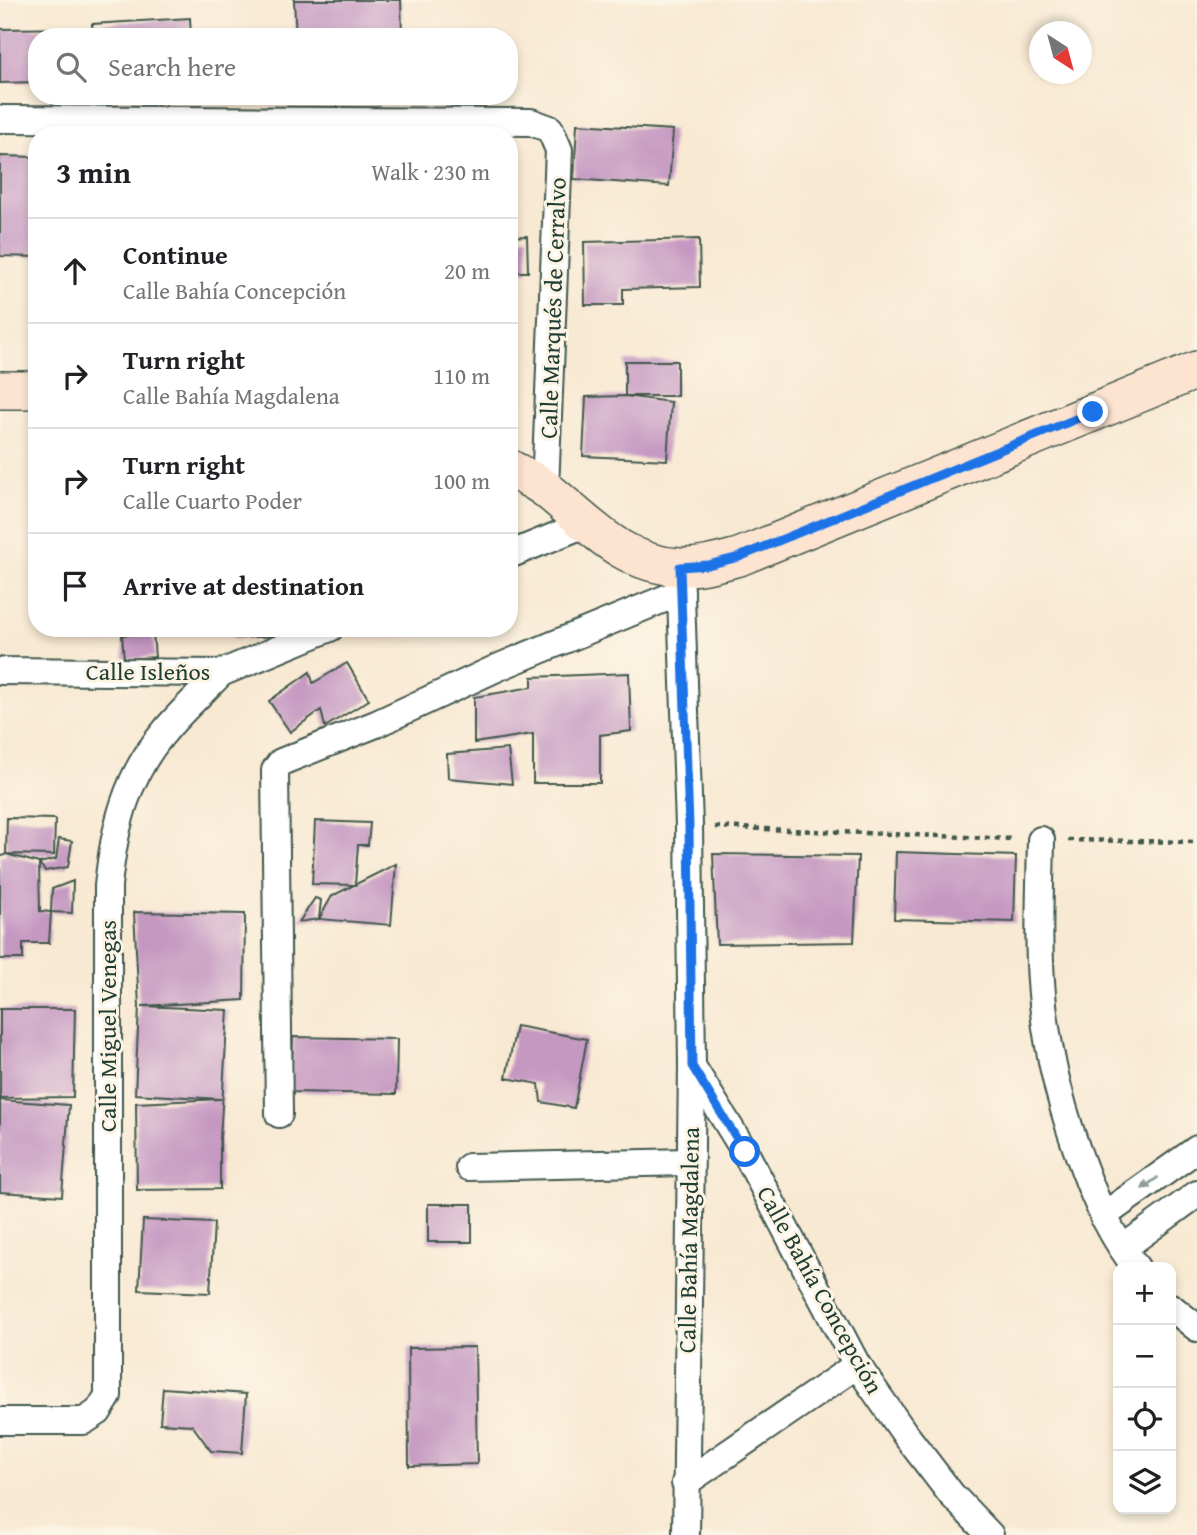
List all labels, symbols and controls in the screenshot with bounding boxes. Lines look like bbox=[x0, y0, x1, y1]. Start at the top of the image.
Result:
north arrow bbox=[1029, 21, 1092, 84]
search box bbox=[28, 28, 518, 105]
text: Search here bbox=[108, 47, 236, 86]
icon: search bbox=[52, 48, 90, 86]
text: 3 min bbox=[56, 150, 131, 194]
text: Walk · 230 m bbox=[371, 155, 490, 188]
street label: Calle Marqués de Cerralvo bbox=[530, 177, 575, 439]
text: Continue bbox=[123, 235, 228, 274]
icon: ahead bbox=[56, 252, 94, 290]
text: 20 m bbox=[444, 254, 490, 287]
text: Calle Bahía Concepción bbox=[123, 274, 346, 307]
text: Turn right bbox=[123, 340, 245, 379]
icon: right bbox=[56, 357, 94, 395]
text: 110 m bbox=[433, 359, 490, 392]
text: Calle Bahía Magdalena bbox=[123, 379, 340, 412]
route end bbox=[1077, 396, 1108, 427]
text: Turn right bbox=[123, 445, 245, 484]
icon: right bbox=[56, 462, 94, 500]
text: 100 m bbox=[433, 464, 490, 497]
text: Calle Cuarto Poder bbox=[123, 484, 302, 517]
text: Arrive at destination bbox=[123, 566, 364, 605]
icon: arrive bbox=[56, 567, 94, 605]
street label: Calle Isleños bbox=[86, 654, 210, 689]
street label: Calle Miguel Venegas bbox=[90, 920, 125, 1132]
street label: Calle Bahía Magdalena bbox=[669, 1126, 708, 1353]
route start bbox=[729, 1136, 760, 1167]
one-way arrow bbox=[1141, 1175, 1159, 1189]
street label: Calle Bahía Concepción bbox=[749, 1179, 892, 1401]
map controls bbox=[1113, 1262, 1176, 1514]
button: + bbox=[1113, 1262, 1176, 1325]
button: − bbox=[1113, 1325, 1176, 1388]
button: locate bbox=[1113, 1388, 1176, 1451]
button: layers bbox=[1113, 1451, 1176, 1514]

